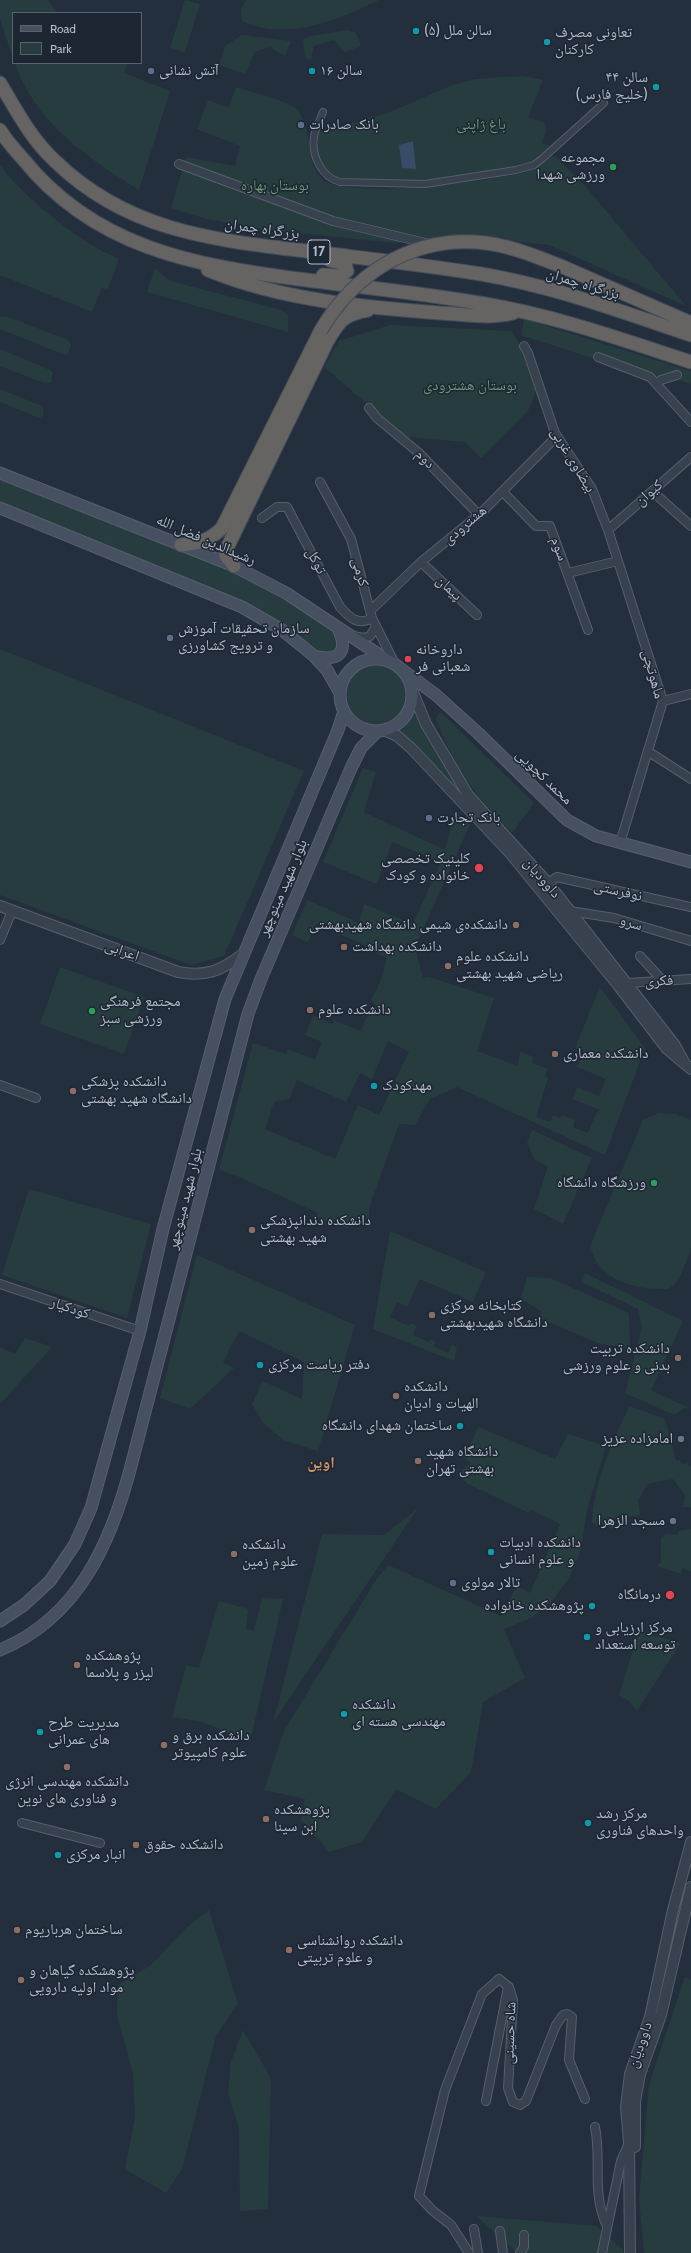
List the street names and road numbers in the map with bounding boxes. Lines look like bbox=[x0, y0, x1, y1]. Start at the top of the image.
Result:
street label: بزرگراه چمران bbox=[223, 215, 301, 243]
road number: 17 bbox=[308, 240, 330, 264]
street label: بزرگراه چمران bbox=[544, 264, 622, 304]
street label: بیضاوی غربی bbox=[547, 424, 599, 496]
street label: دوم bbox=[411, 445, 439, 473]
street label: کیوان bbox=[631, 476, 667, 510]
street label: هشترودی bbox=[439, 502, 491, 548]
street label: رشیدالدین فضل الله bbox=[153, 511, 259, 569]
street label: سوم bbox=[546, 535, 572, 563]
street label: توکل bbox=[302, 545, 330, 577]
street label: کرمی bbox=[347, 555, 373, 589]
street label: پیمان bbox=[432, 571, 466, 605]
street label: ماهوتچی bbox=[638, 647, 668, 701]
street label: محمد کچویی bbox=[512, 745, 576, 809]
street label: بلوار شهید مینوچهر bbox=[254, 837, 312, 939]
street label: داوودیان bbox=[520, 854, 564, 902]
street label: نوفرستی bbox=[592, 877, 644, 905]
street label: سرو bbox=[617, 911, 645, 935]
street label: اعرابی bbox=[102, 937, 142, 965]
street label: فکری bbox=[644, 971, 674, 991]
street label: بلوار شهید مینوچهر bbox=[164, 1146, 206, 1252]
street label: کودکیار bbox=[48, 1293, 92, 1323]
street label: شاه حسینی bbox=[500, 2001, 520, 2065]
street label: داوودیان bbox=[624, 2019, 656, 2071]

